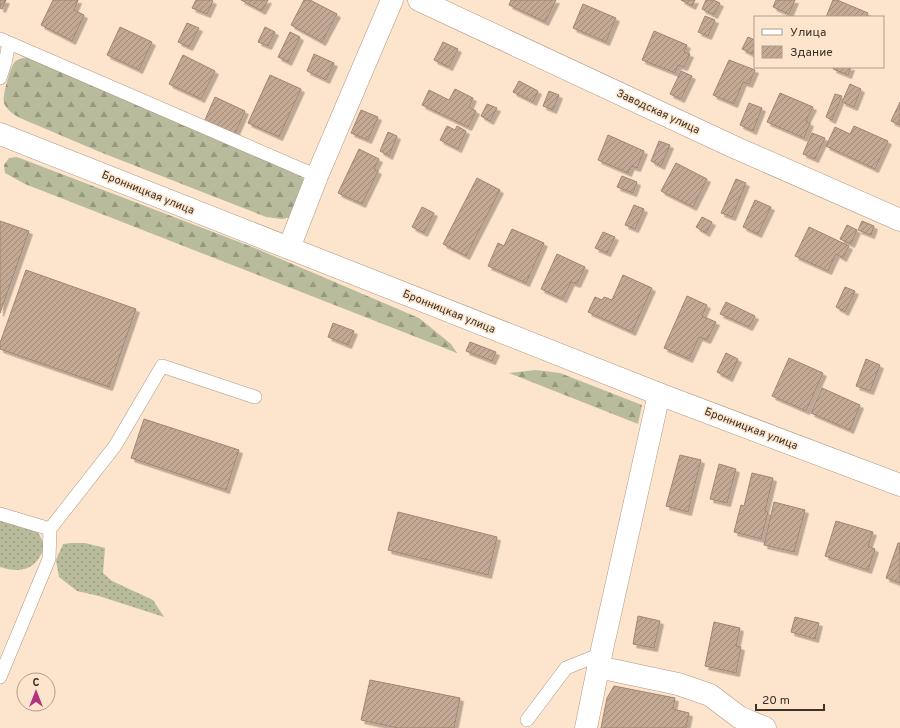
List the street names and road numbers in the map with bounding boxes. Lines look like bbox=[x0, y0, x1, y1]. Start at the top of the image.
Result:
street label: Заводская улица bbox=[614, 87, 702, 138]
street label: Бронницкая улица bbox=[100, 168, 197, 218]
street label: Бронницкая улица bbox=[401, 287, 498, 337]
street label: Бронницкая улица bbox=[702, 405, 800, 453]

